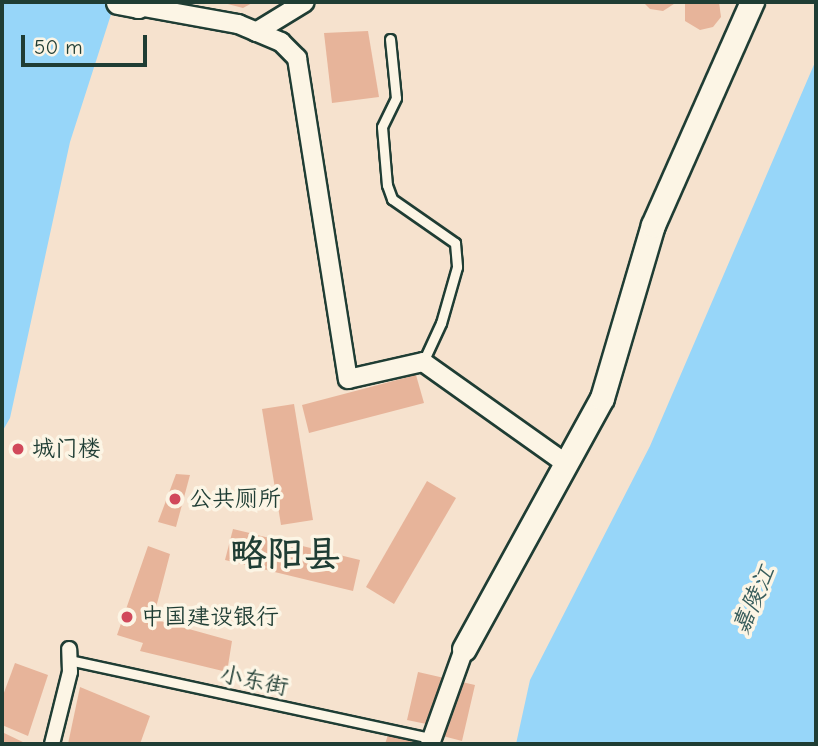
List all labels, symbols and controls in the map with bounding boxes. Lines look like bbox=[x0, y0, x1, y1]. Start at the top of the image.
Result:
scale bar bbox=[24, 21, 150, 65]
text: 50 m bbox=[34, 35, 83, 59]
place label: 城门楼 bbox=[32, 435, 101, 463]
marker: 城门楼 bbox=[10, 441, 26, 457]
place label: 公共厕所 bbox=[189, 485, 281, 513]
marker: 公共厕所 bbox=[167, 491, 183, 507]
district label: 略阳县 bbox=[230, 532, 340, 576]
water label: 嘉陵江 bbox=[726, 561, 782, 639]
place label: 中国建设银行 bbox=[141, 603, 279, 631]
marker: 中国建设银行 bbox=[119, 609, 135, 625]
street label: 小东街 bbox=[217, 660, 291, 702]

